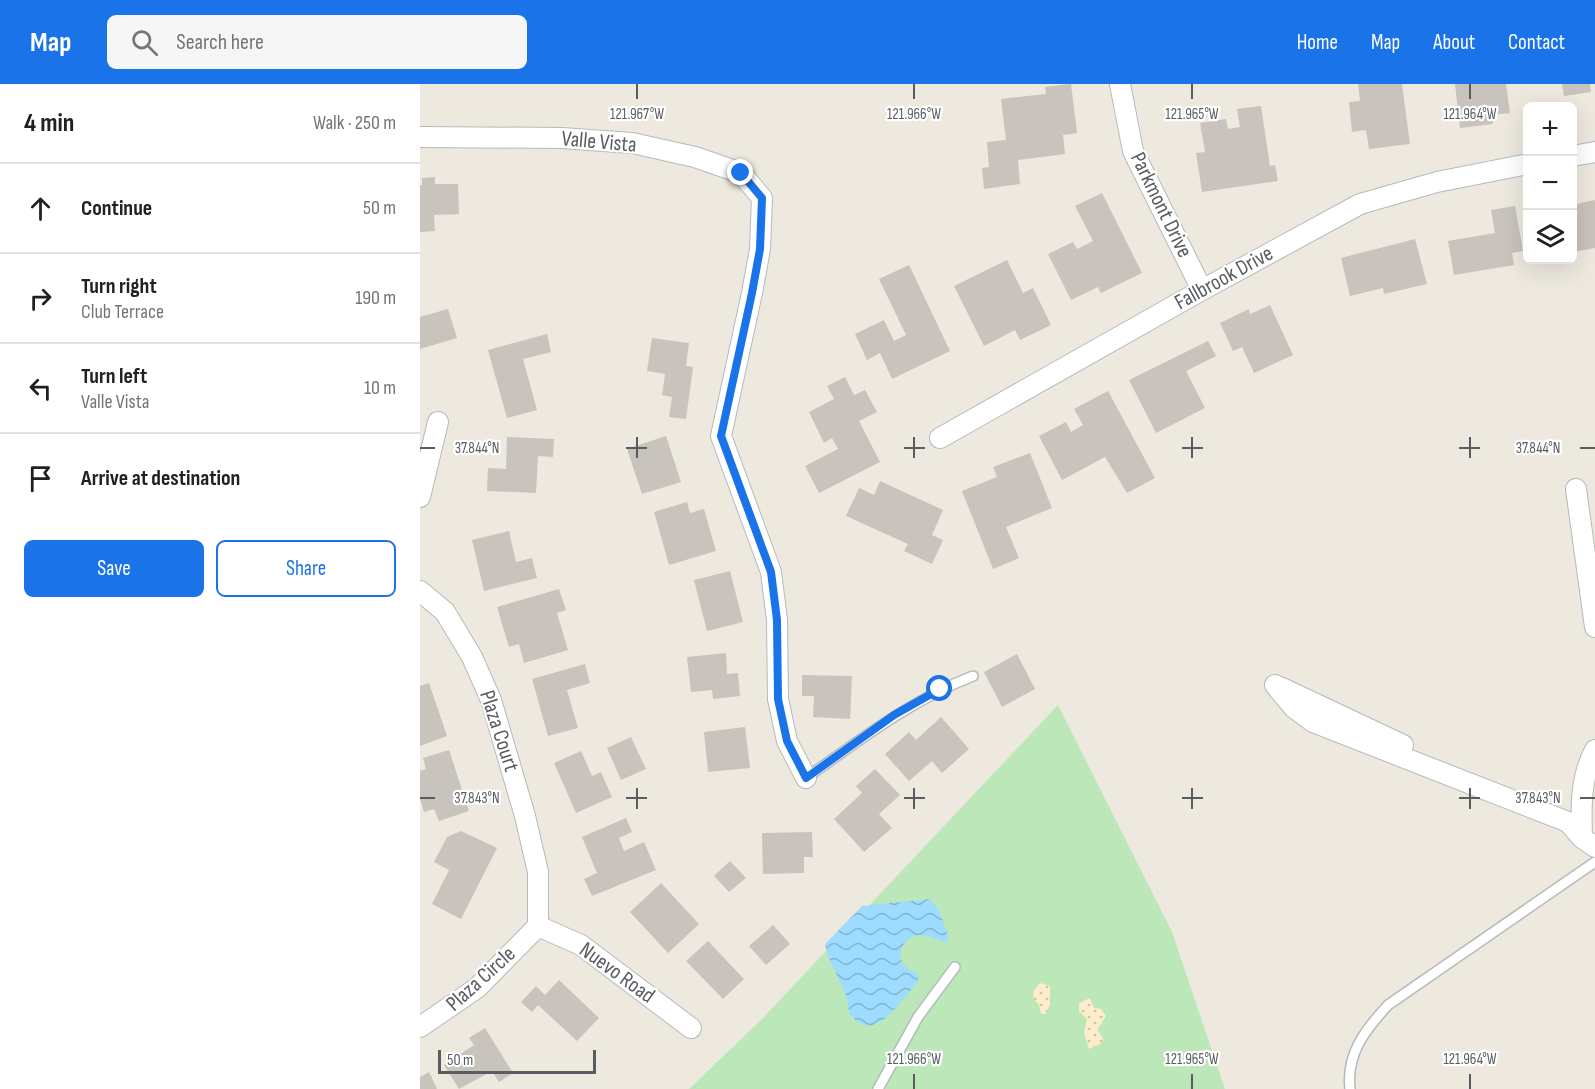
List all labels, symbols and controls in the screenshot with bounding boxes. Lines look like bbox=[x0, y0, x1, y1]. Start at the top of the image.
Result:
search box bbox=[107, 15, 527, 69]
text: Map bbox=[30, 26, 71, 59]
icon: search bbox=[128, 26, 161, 59]
text: Search here bbox=[176, 29, 264, 56]
text: Home bbox=[1297, 30, 1338, 55]
text: Map bbox=[1371, 30, 1400, 55]
text: About bbox=[1433, 30, 1475, 55]
text: Contact bbox=[1508, 30, 1565, 55]
map controls bbox=[1523, 102, 1577, 264]
button: + bbox=[1523, 102, 1577, 156]
text: 121.967°W bbox=[610, 105, 664, 124]
text: 121.966°W bbox=[887, 105, 941, 124]
text: 121.965°W bbox=[1165, 105, 1219, 124]
text: 121.964°W bbox=[1443, 105, 1497, 124]
text: 4 min bbox=[24, 108, 74, 139]
text: Walk · 250 m bbox=[313, 111, 396, 135]
street label: Valle Vista bbox=[560, 125, 638, 159]
street label: Parkmont Drive bbox=[1124, 148, 1198, 262]
button: − bbox=[1523, 156, 1577, 210]
route end bbox=[727, 159, 753, 185]
icon: ahead bbox=[24, 192, 57, 225]
text: Continue bbox=[81, 195, 152, 222]
text: 50 m bbox=[363, 196, 396, 220]
button: layers bbox=[1523, 210, 1577, 264]
street label: Fallbrook Drive bbox=[1170, 240, 1278, 316]
text: Turn right bbox=[81, 273, 157, 300]
icon: right bbox=[24, 282, 57, 315]
text: 190 m bbox=[355, 286, 396, 310]
text: Club Terrace bbox=[81, 300, 164, 324]
text: Turn left bbox=[81, 363, 147, 390]
icon: left bbox=[24, 372, 57, 405]
text: 10 m bbox=[364, 376, 396, 400]
text: Valle Vista bbox=[81, 390, 149, 414]
text: 37.844°N bbox=[455, 439, 499, 458]
text: 37.844°N bbox=[1516, 439, 1560, 458]
icon: arrive bbox=[24, 462, 57, 495]
text: Arrive at destination bbox=[81, 465, 240, 492]
button: Save bbox=[24, 540, 204, 597]
button: Share bbox=[216, 540, 396, 597]
route start bbox=[926, 675, 952, 701]
street label: Plaza Court bbox=[473, 687, 525, 775]
text: 37.843°N bbox=[454, 789, 500, 808]
text: 37.843°N bbox=[1515, 789, 1561, 808]
street label: Nuevo Road bbox=[574, 937, 660, 1009]
street label: Plaza Circle bbox=[441, 941, 521, 1017]
scale bar bbox=[438, 1047, 596, 1074]
text: 121.966°W bbox=[887, 1050, 941, 1069]
text: 121.965°W bbox=[1165, 1050, 1219, 1069]
text: 121.964°W bbox=[1443, 1050, 1497, 1069]
text: 50 m bbox=[447, 1051, 473, 1070]

